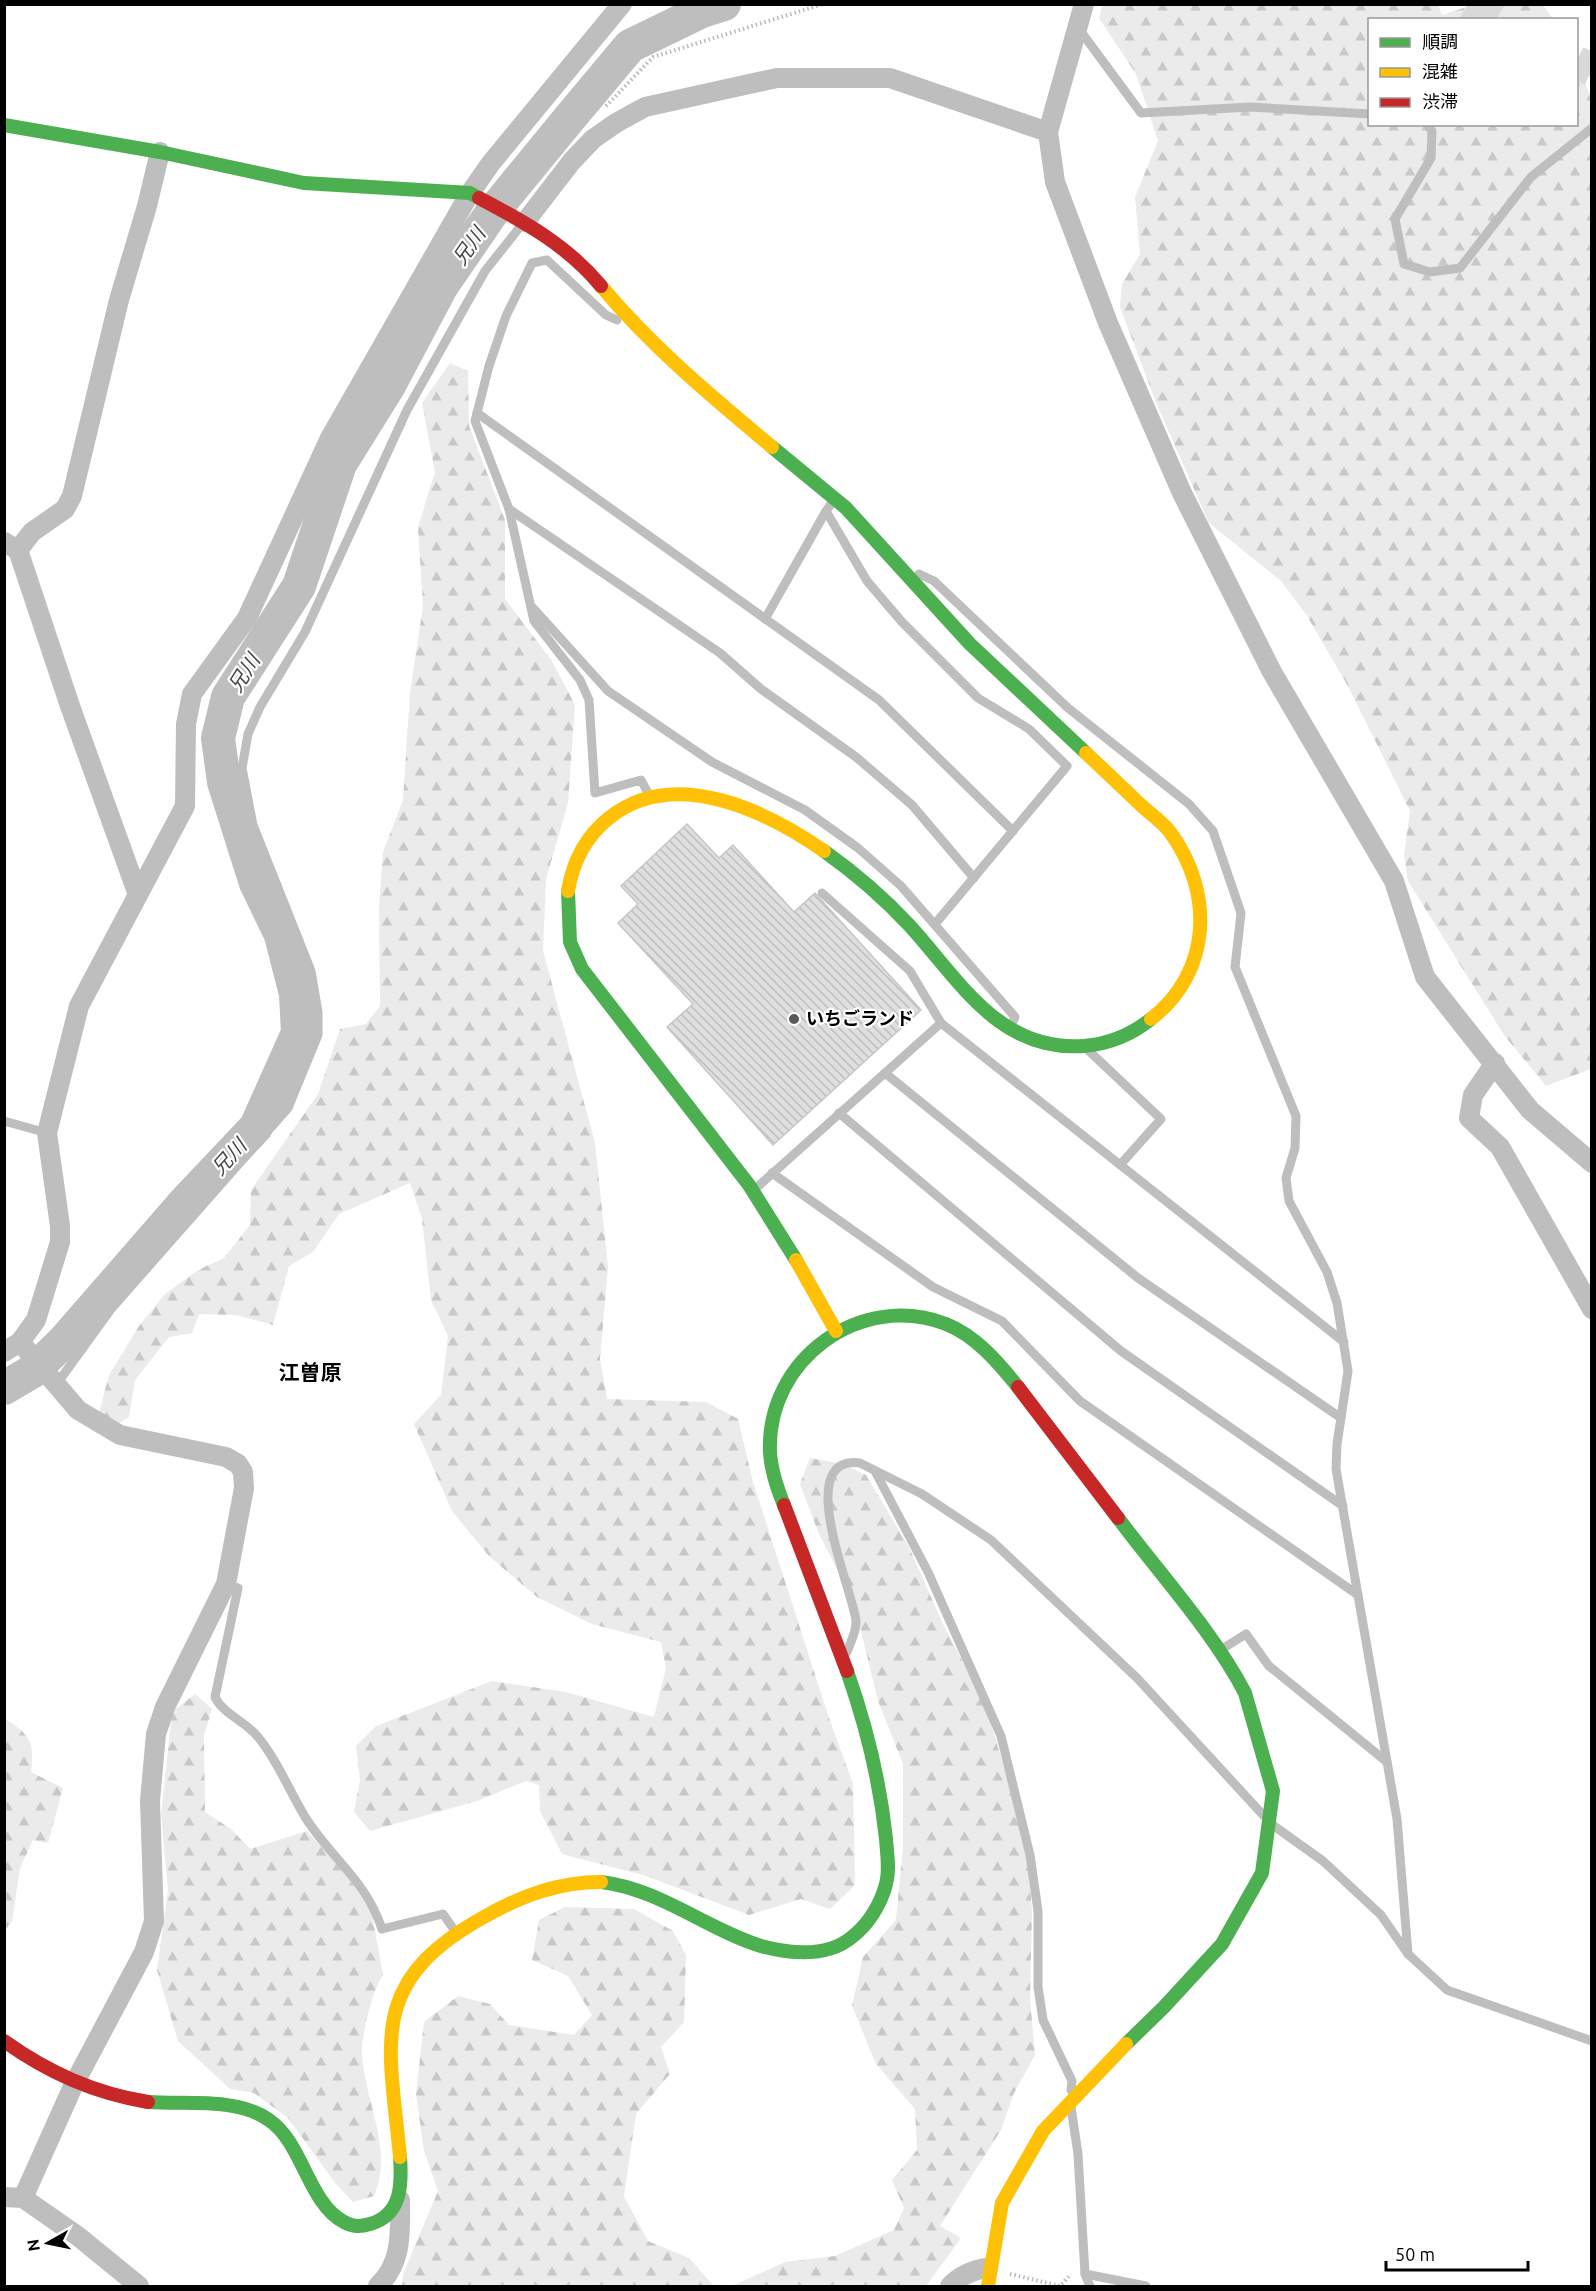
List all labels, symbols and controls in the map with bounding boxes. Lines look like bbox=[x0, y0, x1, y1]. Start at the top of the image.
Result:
legend bbox=[1368, 18, 1578, 126]
text: 順調 bbox=[1422, 31, 1458, 51]
text: 混雑 bbox=[1422, 61, 1458, 81]
text: 渋滞 bbox=[1422, 91, 1458, 111]
water label: 兄川 bbox=[448, 221, 491, 269]
water label: 兄川 bbox=[223, 648, 265, 696]
place label: いちごランド bbox=[806, 1008, 914, 1028]
marker: いちごランド bbox=[787, 1012, 801, 1026]
water label: 兄川 bbox=[207, 1133, 252, 1179]
district label: 江曽原 bbox=[279, 1360, 342, 1384]
north arrow bbox=[18, 2213, 78, 2273]
scale bar bbox=[1386, 2234, 1528, 2272]
text: N bbox=[23, 2238, 43, 2253]
text: 50 m bbox=[1395, 2244, 1435, 2264]

